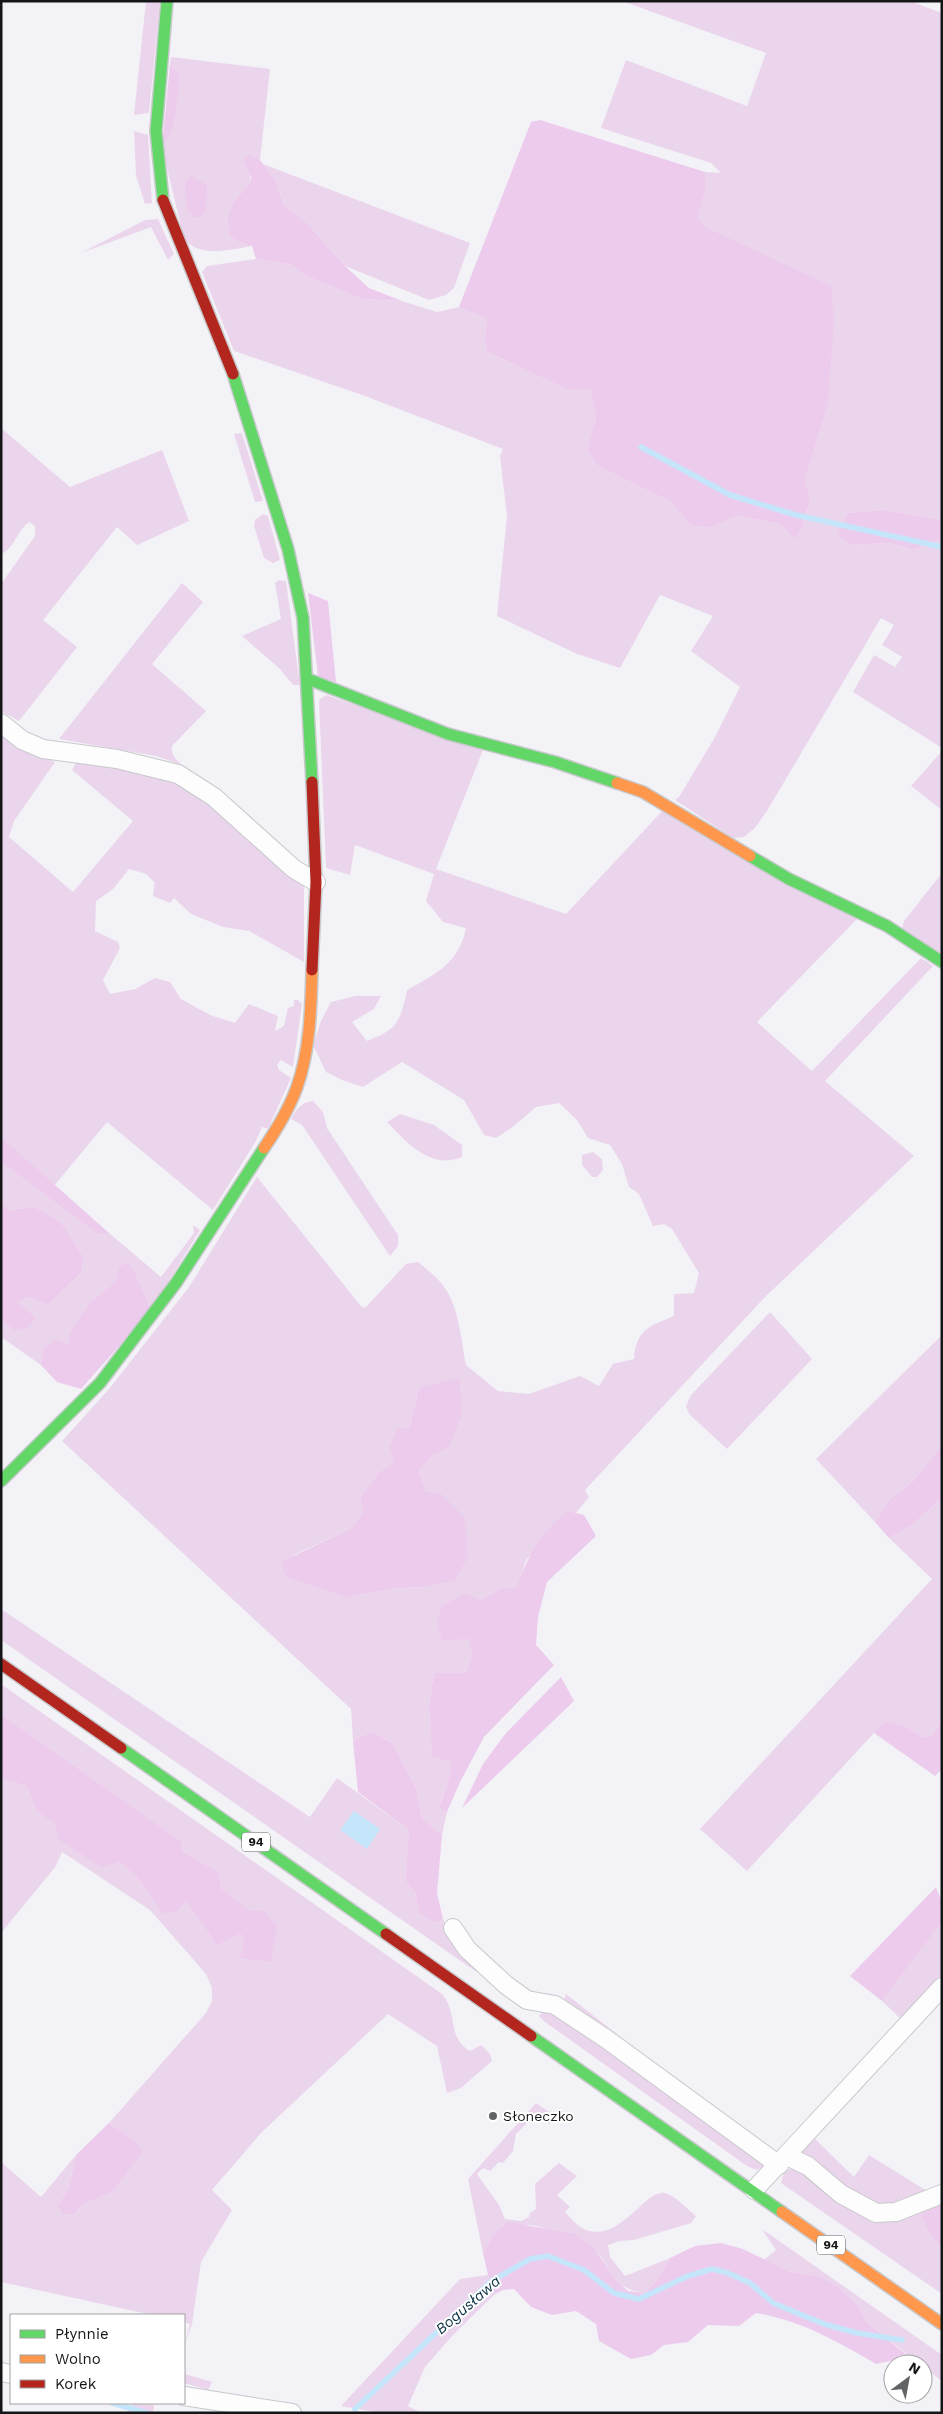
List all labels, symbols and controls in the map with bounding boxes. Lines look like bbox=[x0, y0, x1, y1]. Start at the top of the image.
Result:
road number: 94 bbox=[242, 1832, 270, 1851]
place label: Słoneczko bbox=[503, 2108, 574, 2124]
marker: Słoneczko bbox=[487, 2110, 499, 2122]
road number: 94 bbox=[817, 2236, 845, 2254]
water label: Bogusława bbox=[432, 2272, 504, 2338]
legend bbox=[10, 2314, 185, 2404]
text: Płynnie bbox=[55, 2325, 109, 2343]
text: Wolno bbox=[55, 2350, 101, 2368]
north arrow bbox=[883, 2354, 933, 2404]
text: N bbox=[906, 2358, 924, 2378]
text: Korek bbox=[55, 2375, 97, 2393]

